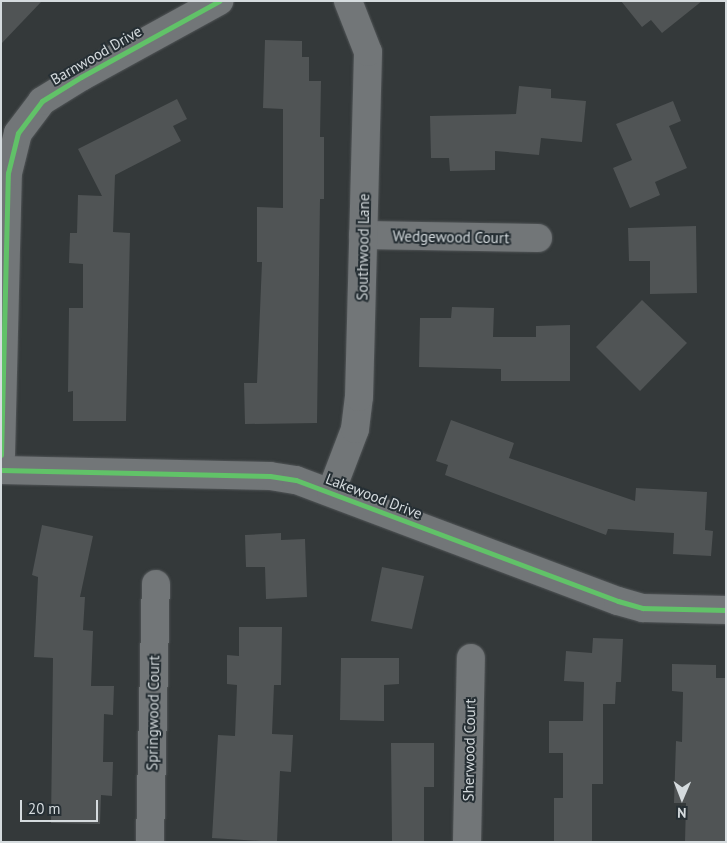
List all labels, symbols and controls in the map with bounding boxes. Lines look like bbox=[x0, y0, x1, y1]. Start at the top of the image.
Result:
street label: Barnwood Drive bbox=[47, 22, 145, 88]
street label: Southwood Lane bbox=[353, 193, 373, 301]
street label: Wedgewood Court bbox=[392, 227, 510, 247]
street label: Lakewood Drive bbox=[323, 469, 425, 523]
street label: Springwood Court bbox=[143, 655, 163, 771]
street label: Sherwood Court bbox=[459, 698, 479, 802]
north arrow bbox=[657, 773, 707, 823]
scale bar bbox=[22, 790, 100, 822]
text: 20 m bbox=[28, 799, 61, 818]
text: N bbox=[677, 804, 687, 822]

